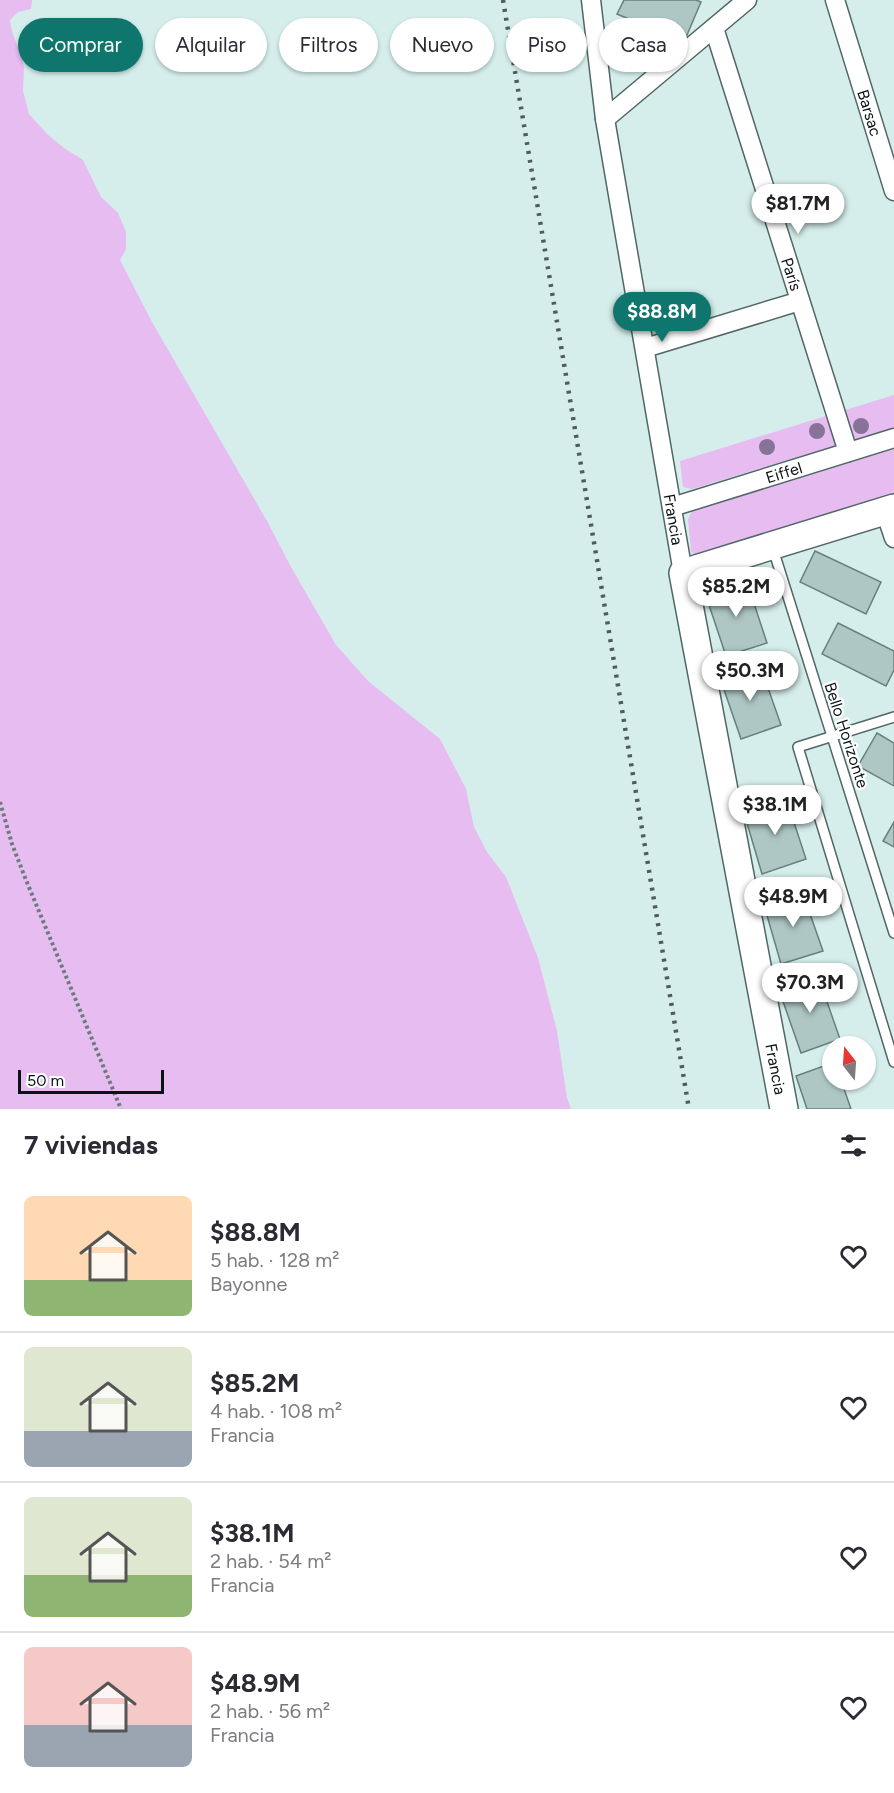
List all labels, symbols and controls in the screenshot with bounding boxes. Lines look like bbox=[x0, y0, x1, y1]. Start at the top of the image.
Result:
chip: Comprar bbox=[18, 18, 143, 72]
chip: Alquilar bbox=[155, 18, 267, 72]
chip: Filtros bbox=[279, 18, 378, 72]
chip: Nuevo bbox=[390, 18, 494, 72]
chip: Piso bbox=[506, 18, 587, 72]
chip: Casa bbox=[599, 18, 688, 72]
street label: Barsac bbox=[853, 87, 886, 139]
pin: $81.7M bbox=[749, 184, 847, 235]
text: $81.7M bbox=[766, 191, 830, 215]
street label: París bbox=[777, 255, 805, 293]
pin: $88.8M bbox=[613, 292, 711, 343]
text: $88.8M bbox=[627, 299, 697, 323]
street label: Eiffel bbox=[763, 458, 804, 487]
street label: Francia bbox=[660, 492, 687, 546]
pin: $85.2M bbox=[687, 567, 785, 618]
text: $85.2M bbox=[702, 574, 770, 598]
pin: $50.3M bbox=[701, 651, 799, 702]
text: $50.3M bbox=[716, 658, 784, 682]
street label: Bello Horizonte bbox=[820, 680, 873, 791]
pin: $38.1M bbox=[726, 785, 824, 836]
text: $38.1M bbox=[743, 792, 807, 816]
pin: $48.9M bbox=[744, 877, 842, 928]
text: $48.9M bbox=[758, 884, 828, 908]
pin: $70.3M bbox=[761, 963, 859, 1014]
text: $70.3M bbox=[776, 970, 844, 994]
north arrow bbox=[822, 1036, 876, 1090]
map controls bbox=[822, 1036, 876, 1090]
street label: Francia bbox=[761, 1042, 790, 1096]
scale bar bbox=[18, 1067, 164, 1094]
text: 50 m bbox=[27, 1071, 64, 1090]
text: 7 viviendas bbox=[24, 1129, 158, 1161]
icon: filters bbox=[837, 1129, 870, 1162]
text: $88.8M bbox=[210, 1216, 301, 1248]
icon: home bbox=[72, 1220, 144, 1292]
icon: heart bbox=[837, 1240, 870, 1273]
text: 5 hab. · 128 m² bbox=[210, 1248, 340, 1272]
text: Bayonne bbox=[210, 1272, 287, 1296]
text: $85.2M bbox=[210, 1367, 299, 1399]
icon: home bbox=[72, 1371, 144, 1443]
icon: heart bbox=[837, 1391, 870, 1424]
text: 4 hab. · 108 m² bbox=[210, 1399, 342, 1423]
text: Francia bbox=[210, 1423, 274, 1447]
text: $38.1M bbox=[210, 1517, 294, 1549]
icon: home bbox=[72, 1521, 144, 1593]
icon: heart bbox=[837, 1541, 870, 1574]
text: 2 hab. · 54 m² bbox=[210, 1549, 331, 1573]
text: Francia bbox=[210, 1573, 274, 1597]
text: $48.9M bbox=[210, 1667, 301, 1699]
icon: home bbox=[72, 1671, 144, 1743]
icon: heart bbox=[837, 1691, 870, 1724]
text: 2 hab. · 56 m² bbox=[210, 1699, 330, 1723]
text: Francia bbox=[210, 1723, 274, 1747]

